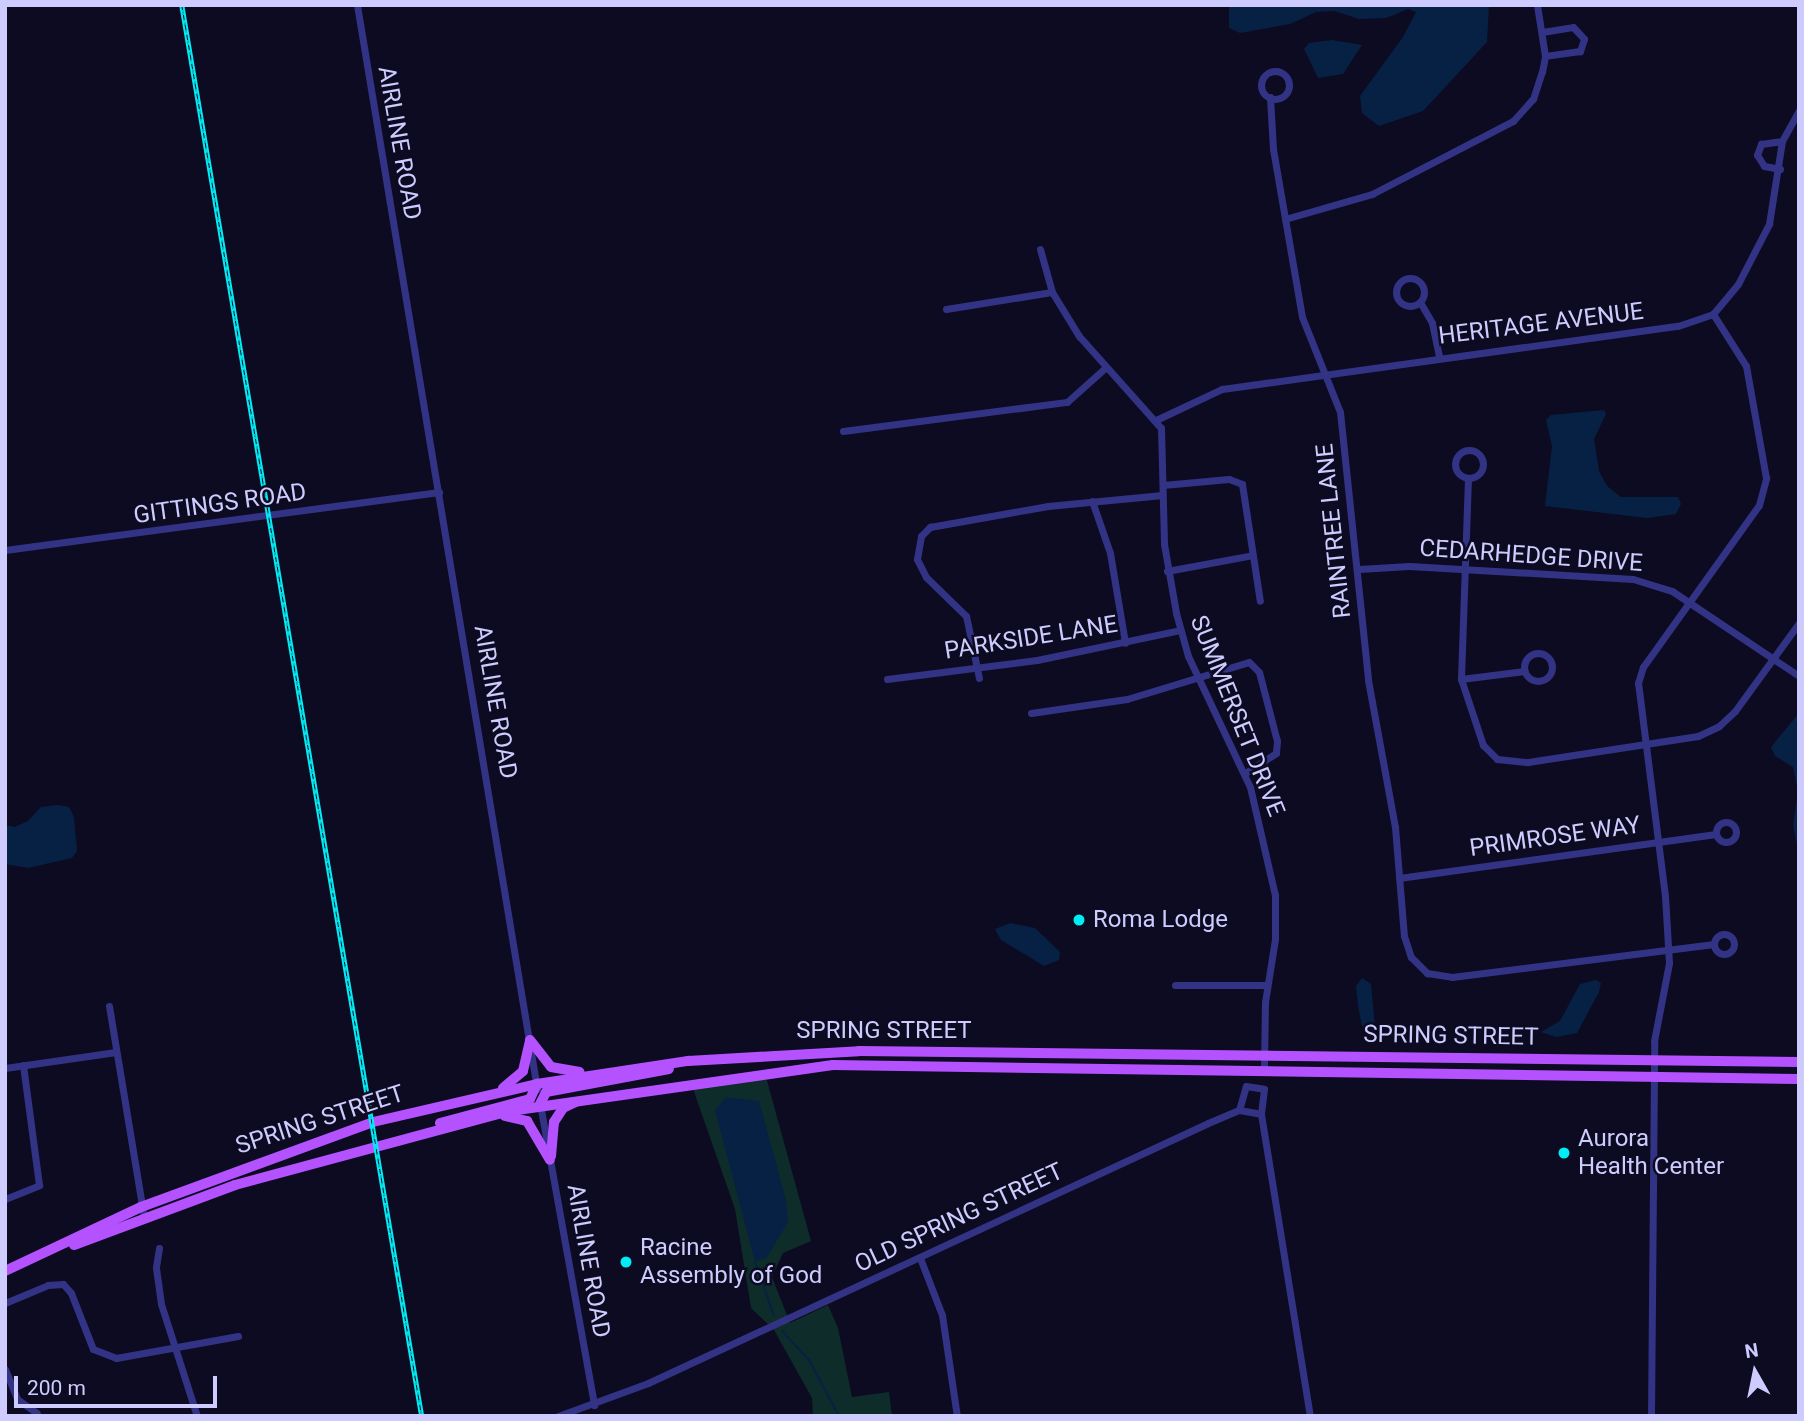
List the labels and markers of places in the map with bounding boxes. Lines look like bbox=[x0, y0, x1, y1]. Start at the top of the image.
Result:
place label: Roma Lodge bbox=[1093, 906, 1228, 934]
marker: Roma Lodge bbox=[1071, 912, 1087, 928]
place label: Aurora Health Center bbox=[1578, 1125, 1724, 1181]
marker: Aurora Health Center bbox=[1556, 1145, 1572, 1161]
place label: Racine Assembly of God bbox=[640, 1234, 822, 1290]
marker: Racine Assembly of God bbox=[618, 1254, 634, 1270]

